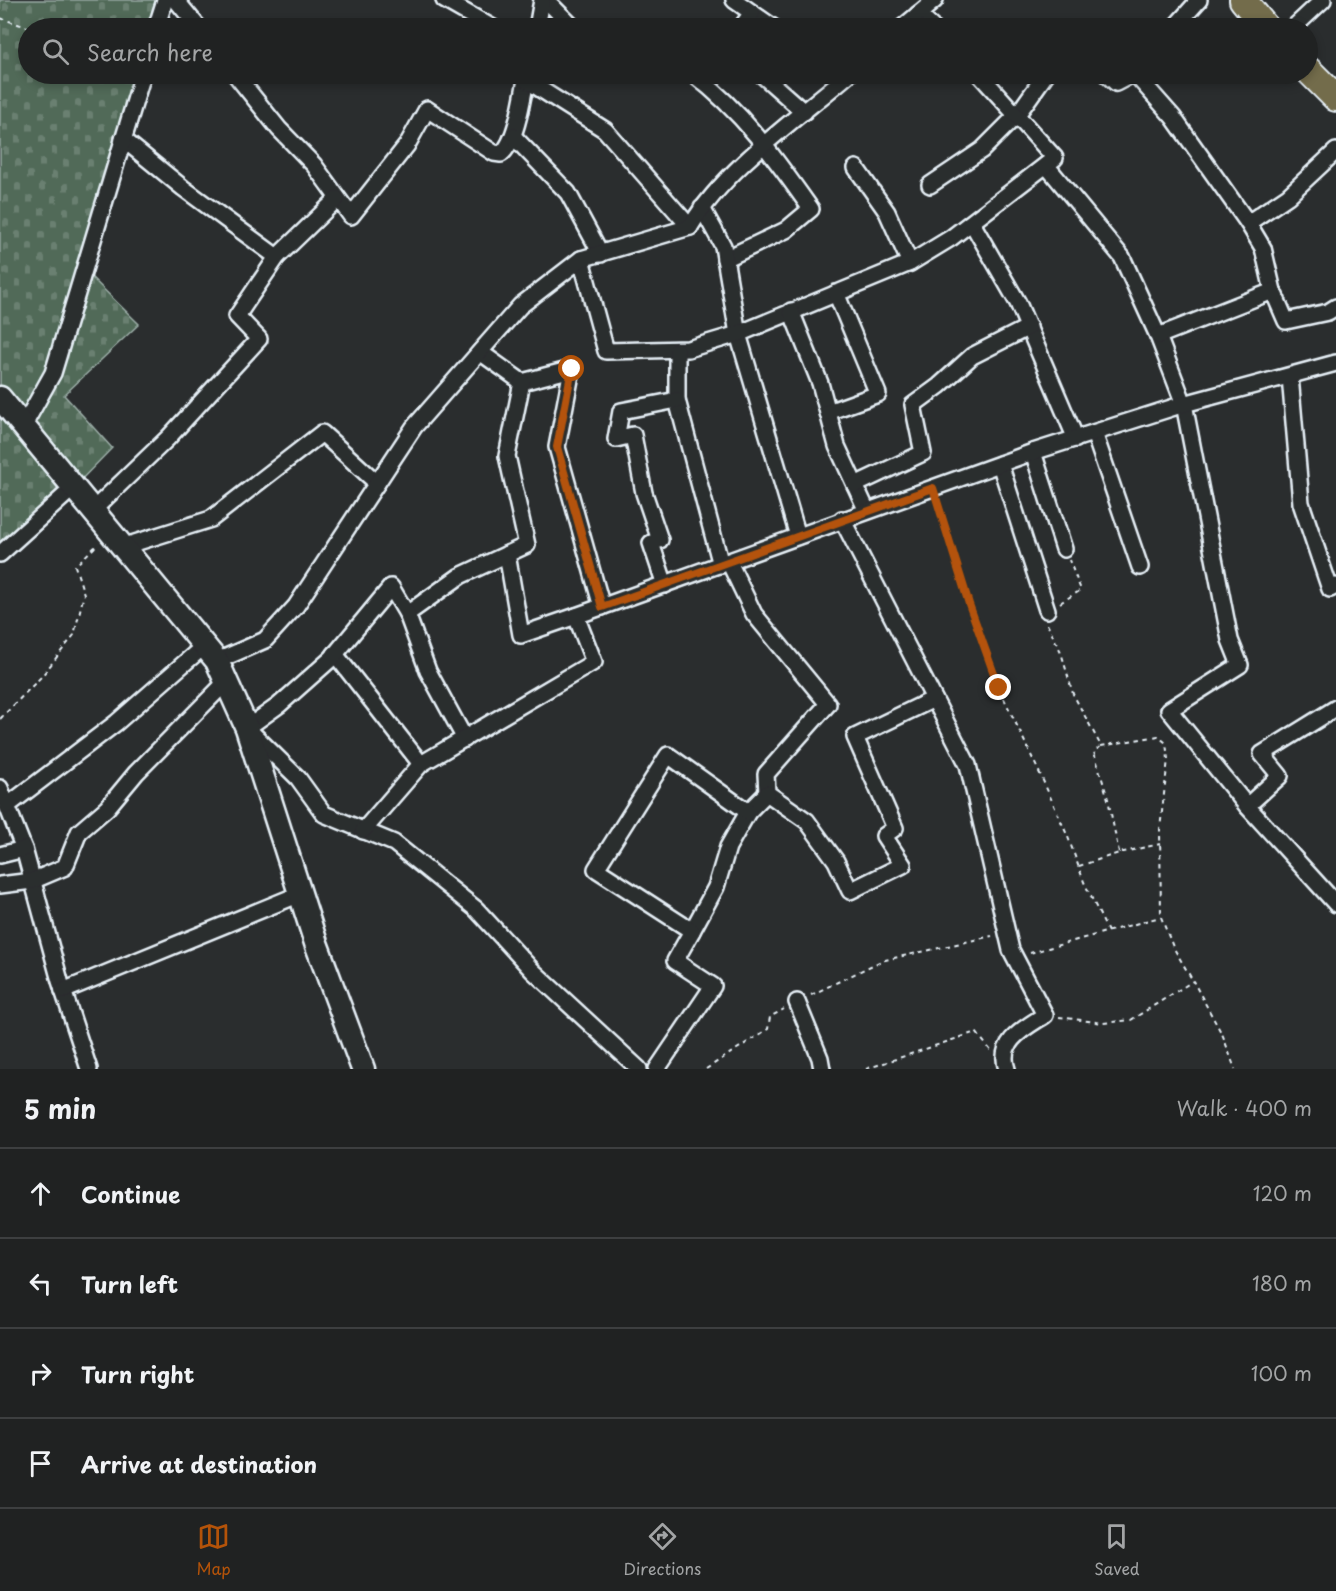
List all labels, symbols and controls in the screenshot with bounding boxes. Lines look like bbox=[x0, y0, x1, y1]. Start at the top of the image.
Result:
search box bbox=[18, 18, 1318, 84]
icon: search bbox=[39, 35, 72, 68]
text: Search here bbox=[87, 35, 213, 68]
route start bbox=[558, 355, 584, 381]
route end bbox=[985, 674, 1011, 700]
text: 5 min bbox=[24, 1089, 96, 1128]
text: Walk · 400 m bbox=[1177, 1093, 1312, 1123]
icon: ahead bbox=[24, 1177, 57, 1210]
text: Continue bbox=[81, 1177, 180, 1210]
text: 120 m bbox=[1253, 1178, 1312, 1208]
icon: left bbox=[24, 1267, 57, 1300]
text: Turn left bbox=[81, 1267, 178, 1300]
text: 180 m bbox=[1252, 1268, 1312, 1298]
icon: right bbox=[24, 1357, 57, 1390]
text: Turn right bbox=[81, 1357, 194, 1390]
text: 100 m bbox=[1251, 1358, 1312, 1388]
icon: arrive bbox=[24, 1447, 57, 1480]
text: Arrive at destination bbox=[81, 1447, 317, 1480]
tab: Map bbox=[196, 1520, 231, 1580]
tab: Directions bbox=[623, 1520, 701, 1580]
tab: Saved bbox=[1094, 1520, 1140, 1580]

